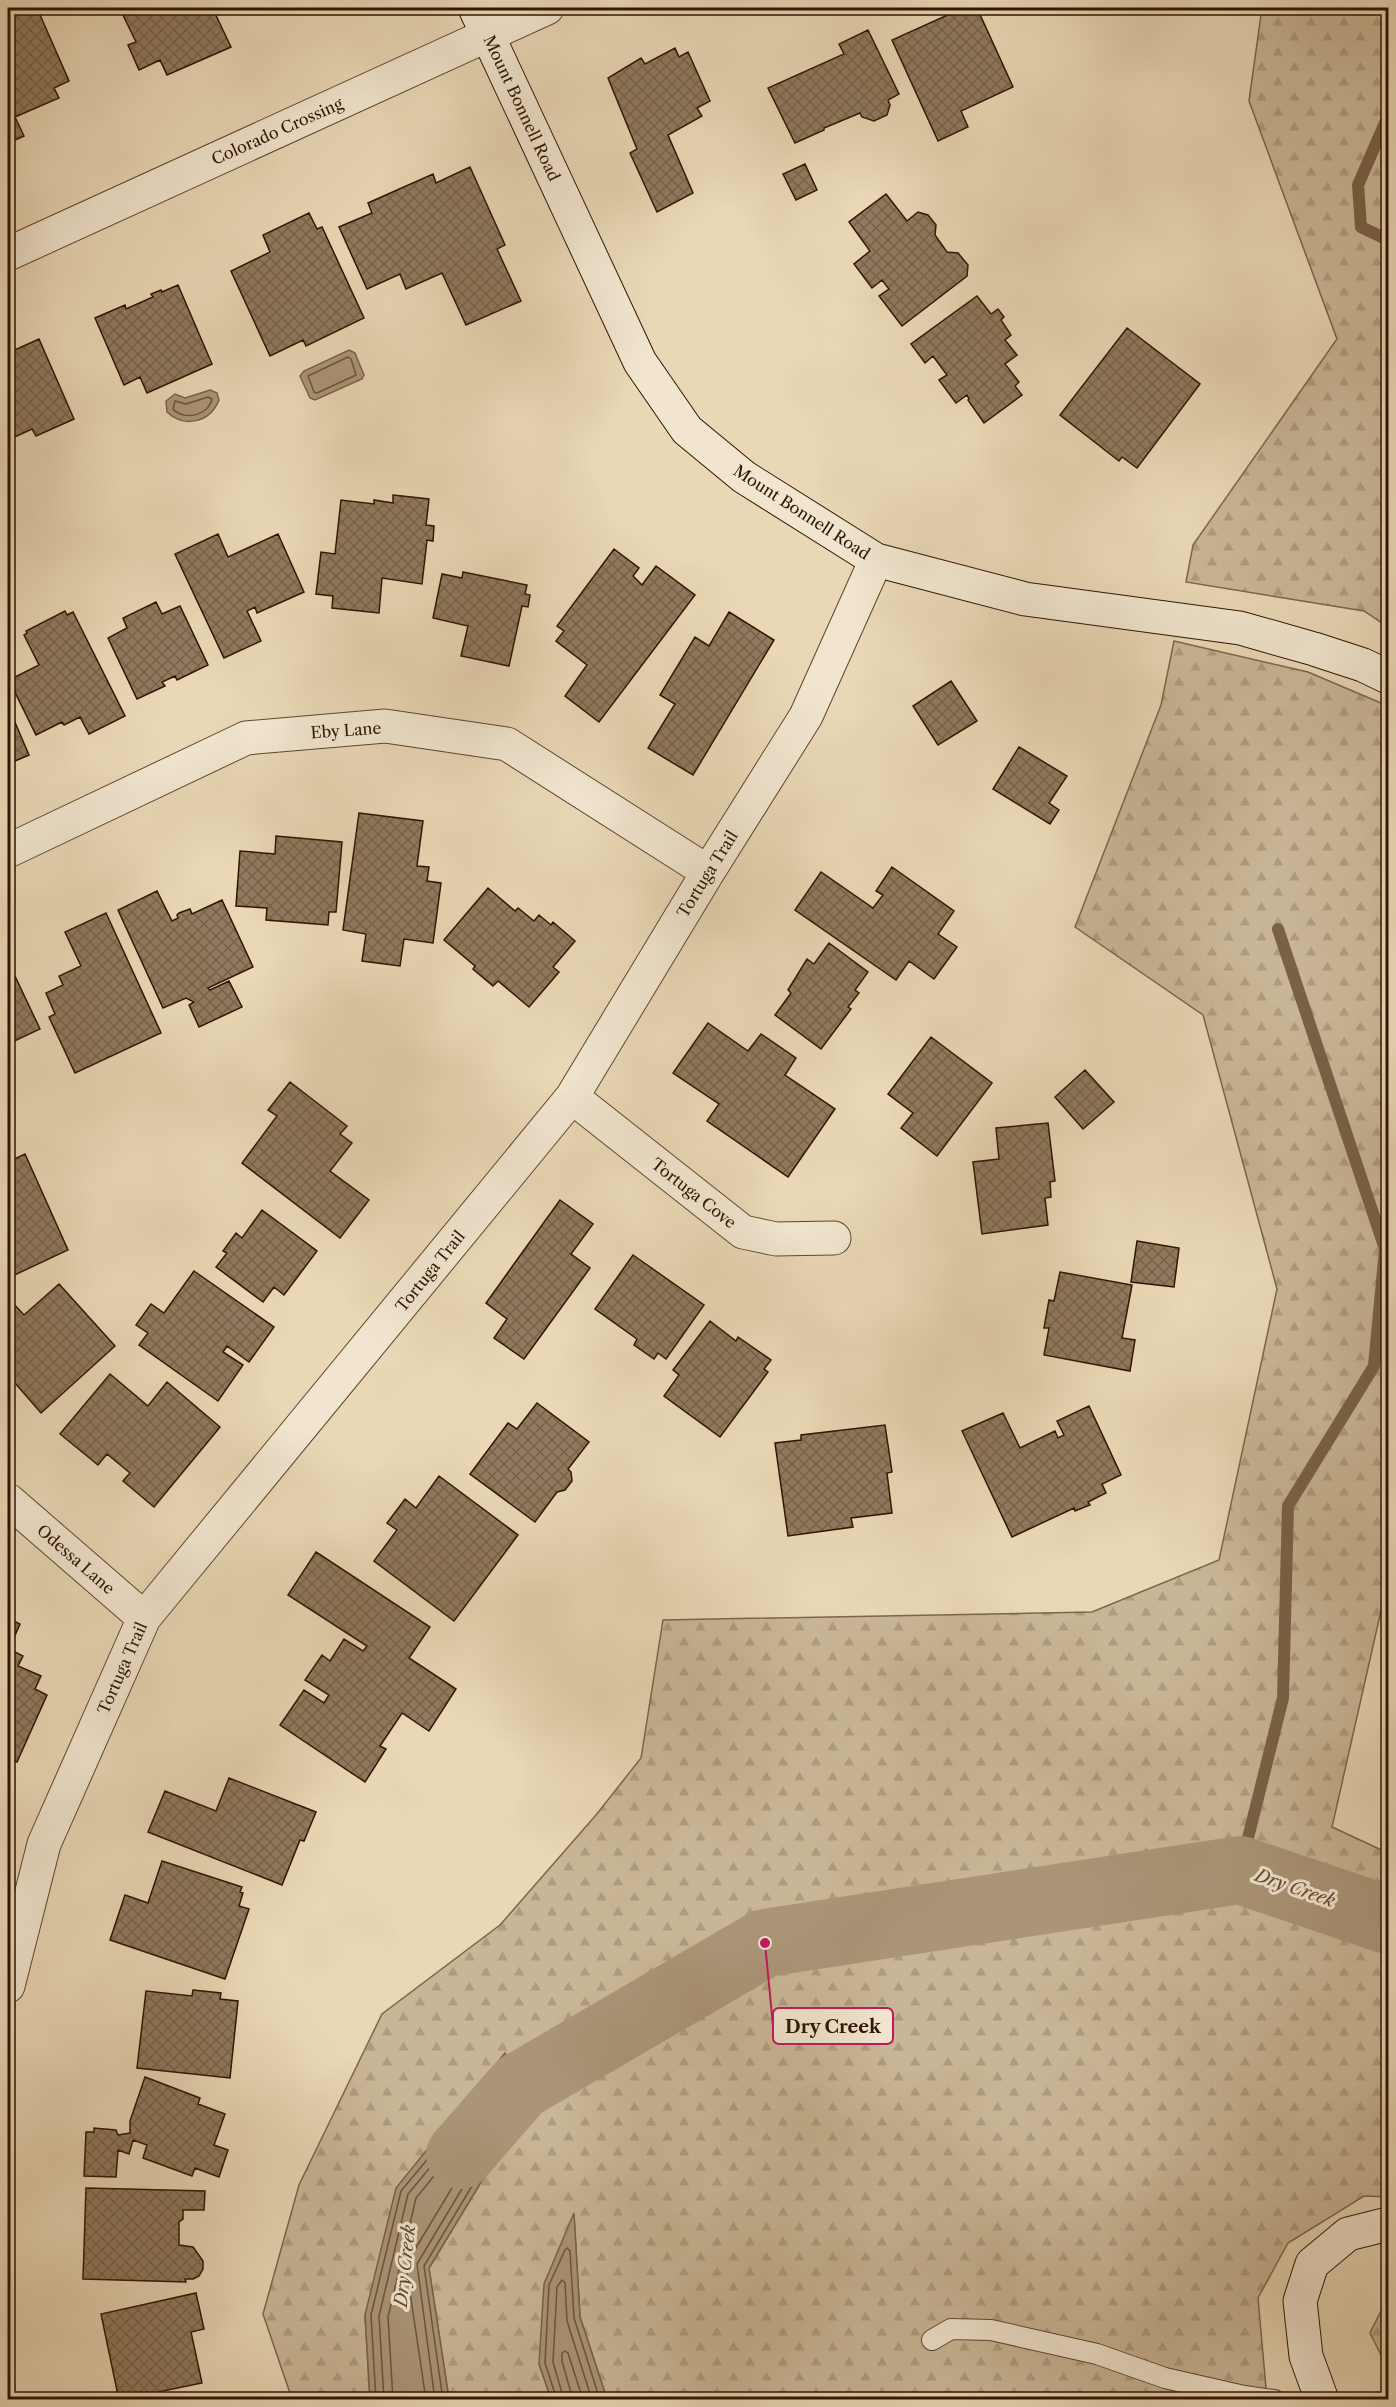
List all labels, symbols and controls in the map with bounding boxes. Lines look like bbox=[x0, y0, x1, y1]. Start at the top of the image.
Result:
street label: Mount Bonnell Road bbox=[479, 32, 565, 184]
street label: Colorado Crossing bbox=[208, 93, 346, 169]
street label: Mount Bonnell Road bbox=[730, 460, 874, 564]
street label: Eby Lane bbox=[310, 718, 382, 742]
street label: Tortuga Trail bbox=[672, 827, 742, 921]
street label: Tortuga Cove bbox=[648, 1154, 740, 1232]
street label: Tortuga Trail bbox=[391, 1226, 469, 1316]
street label: Odessa Lane bbox=[33, 1520, 119, 1598]
street label: Tortuga Trail bbox=[93, 1619, 151, 1717]
water label: Dry Creek bbox=[1250, 1863, 1338, 1912]
callout: Dry Creek bbox=[773, 2008, 893, 2044]
text: Dry Creek bbox=[785, 2016, 882, 2038]
water label: Dry Creek bbox=[390, 2223, 420, 2310]

